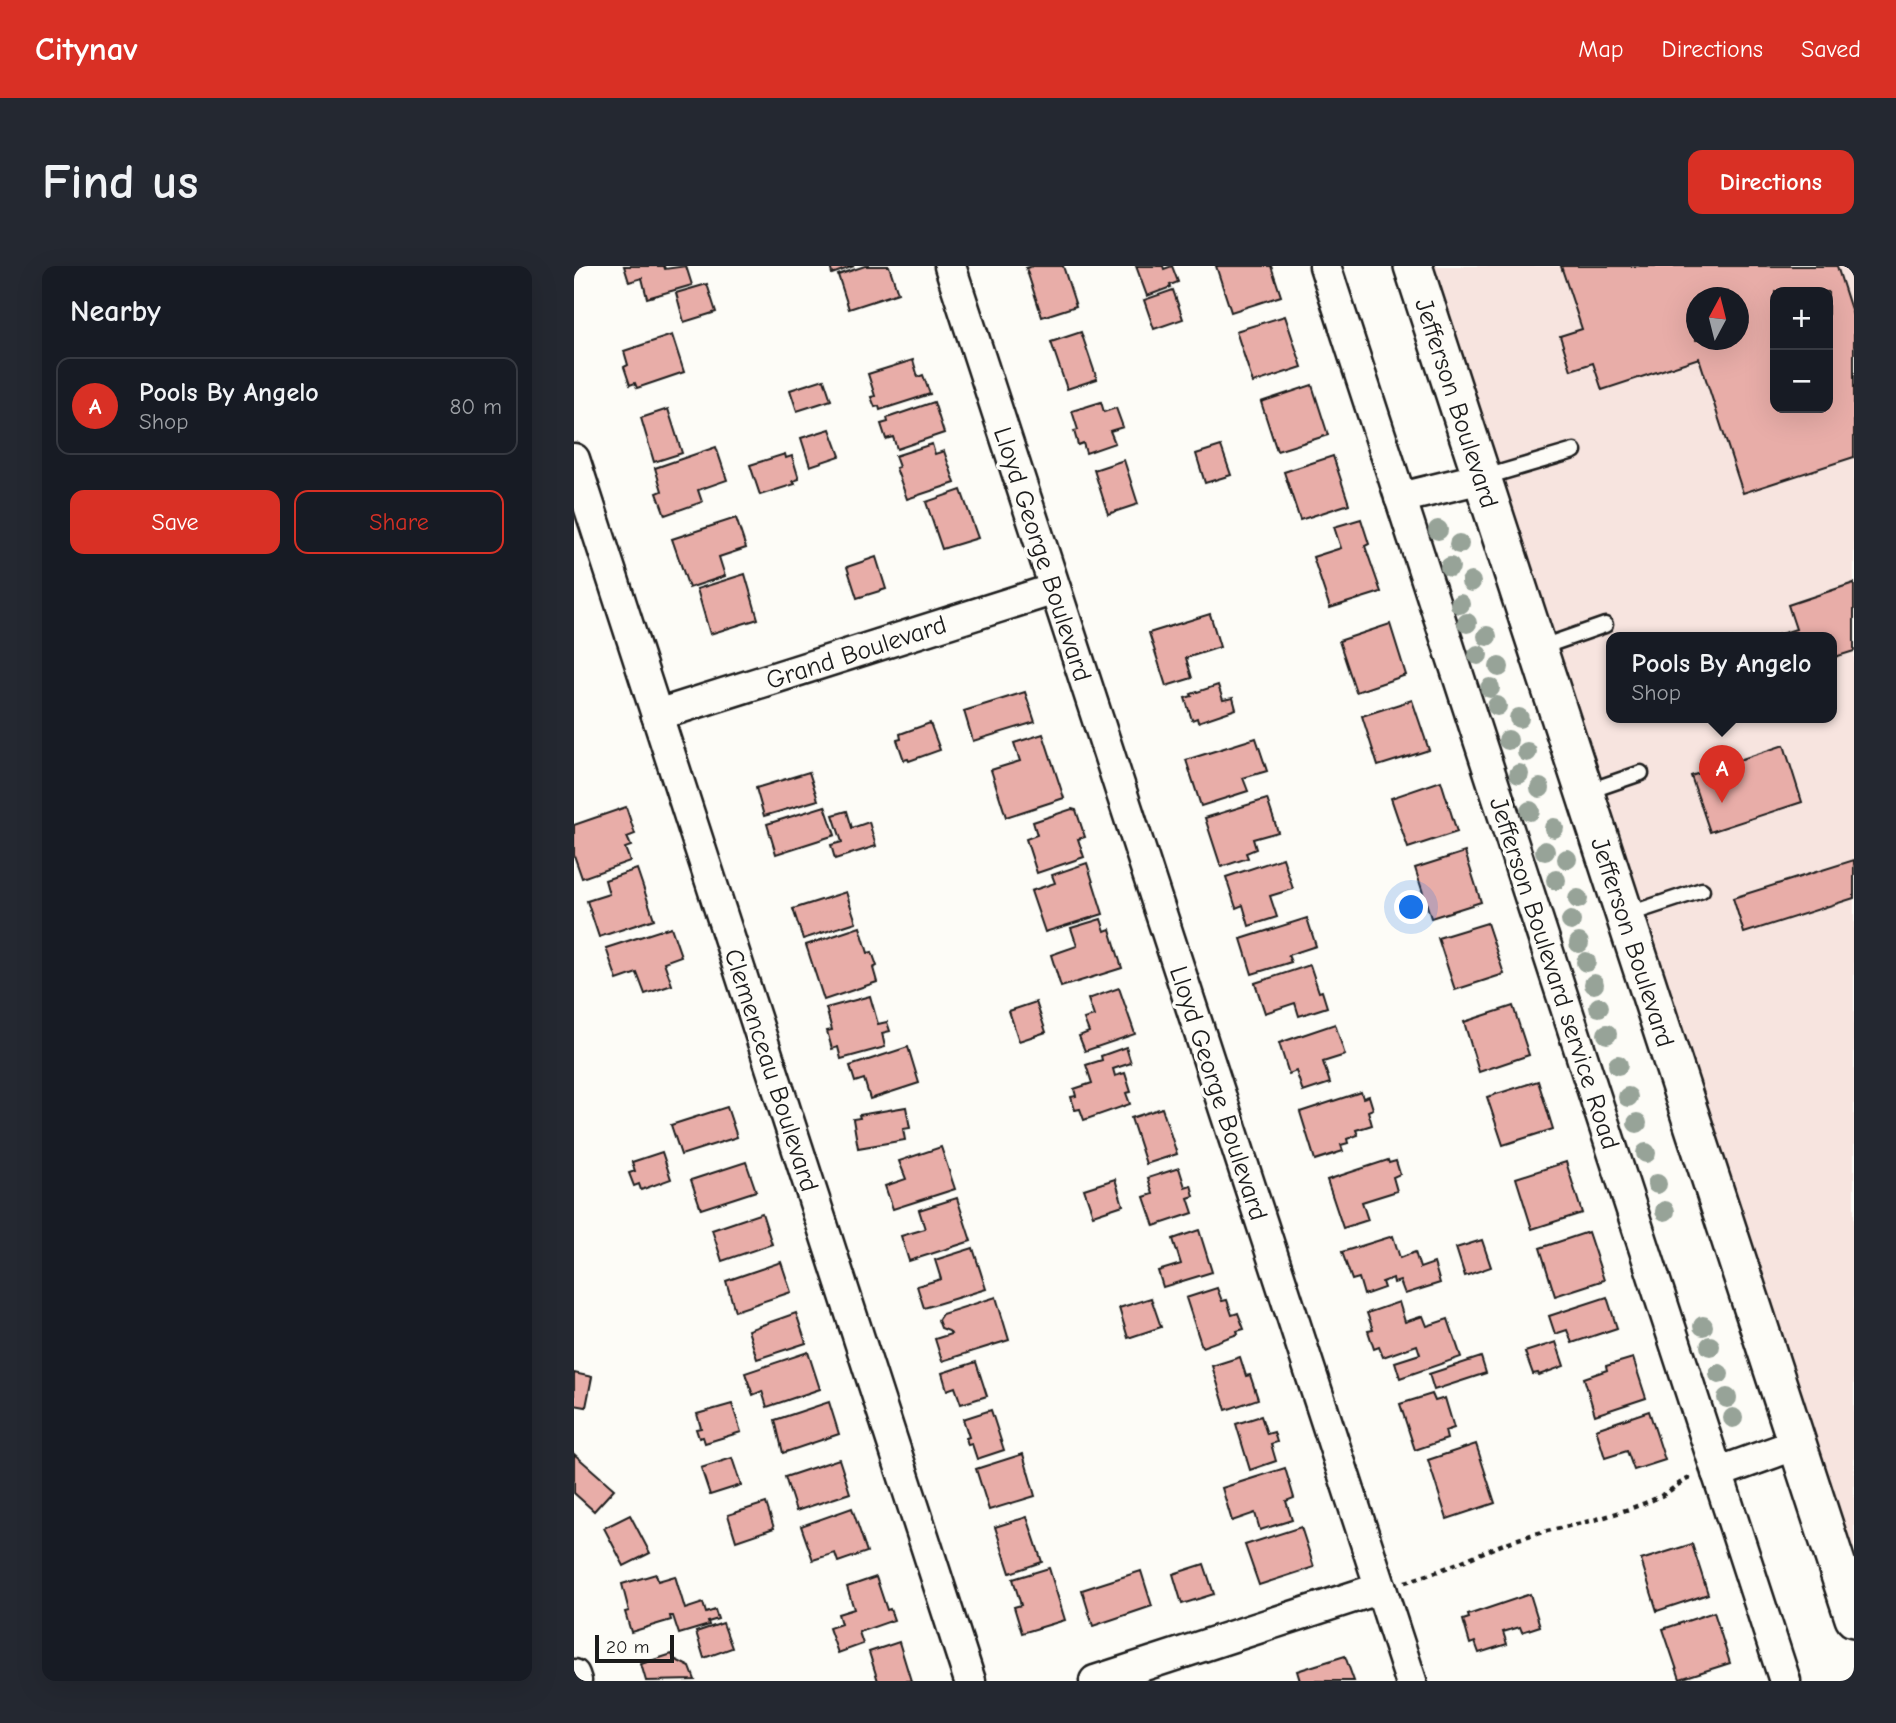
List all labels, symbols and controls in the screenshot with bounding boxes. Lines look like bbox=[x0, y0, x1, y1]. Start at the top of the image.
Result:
text: Citynav bbox=[35, 30, 138, 68]
text: Map bbox=[1578, 35, 1624, 63]
text: Directions bbox=[1662, 35, 1763, 63]
text: Saved bbox=[1801, 35, 1861, 63]
button: Directions bbox=[1688, 150, 1854, 214]
text: Find us bbox=[42, 154, 198, 210]
north arrow bbox=[1686, 287, 1749, 350]
map controls bbox=[1770, 287, 1833, 413]
button: + bbox=[1770, 287, 1833, 350]
text: Nearby bbox=[70, 294, 161, 329]
street label: Jefferson Boulevard bbox=[1408, 295, 1504, 512]
button: − bbox=[1770, 350, 1833, 413]
text: Pools By Angelo bbox=[139, 378, 319, 408]
text: A bbox=[89, 393, 101, 420]
text: 80 m bbox=[449, 393, 502, 420]
text: Shop bbox=[139, 408, 188, 435]
street label: Lloyd George Boulevard bbox=[987, 423, 1097, 685]
button: Save bbox=[70, 490, 280, 554]
button: Share bbox=[294, 490, 504, 554]
street label: Grand Boulevard bbox=[762, 610, 950, 696]
popup bbox=[1606, 632, 1837, 723]
text: Pools By Angelo bbox=[1632, 649, 1811, 679]
text: Shop bbox=[1632, 679, 1681, 706]
pin: A bbox=[1699, 745, 1745, 803]
street label: Jefferson Boulevard service Road bbox=[1483, 793, 1625, 1153]
street label: Jefferson Boulevard bbox=[1584, 834, 1680, 1051]
your location bbox=[1394, 890, 1428, 924]
street label: Clemenceau Boulevard bbox=[718, 945, 824, 1195]
street label: Lloyd George Boulevard bbox=[1163, 962, 1273, 1224]
scale bar bbox=[595, 1632, 674, 1664]
text: 20 m bbox=[606, 1636, 650, 1658]

